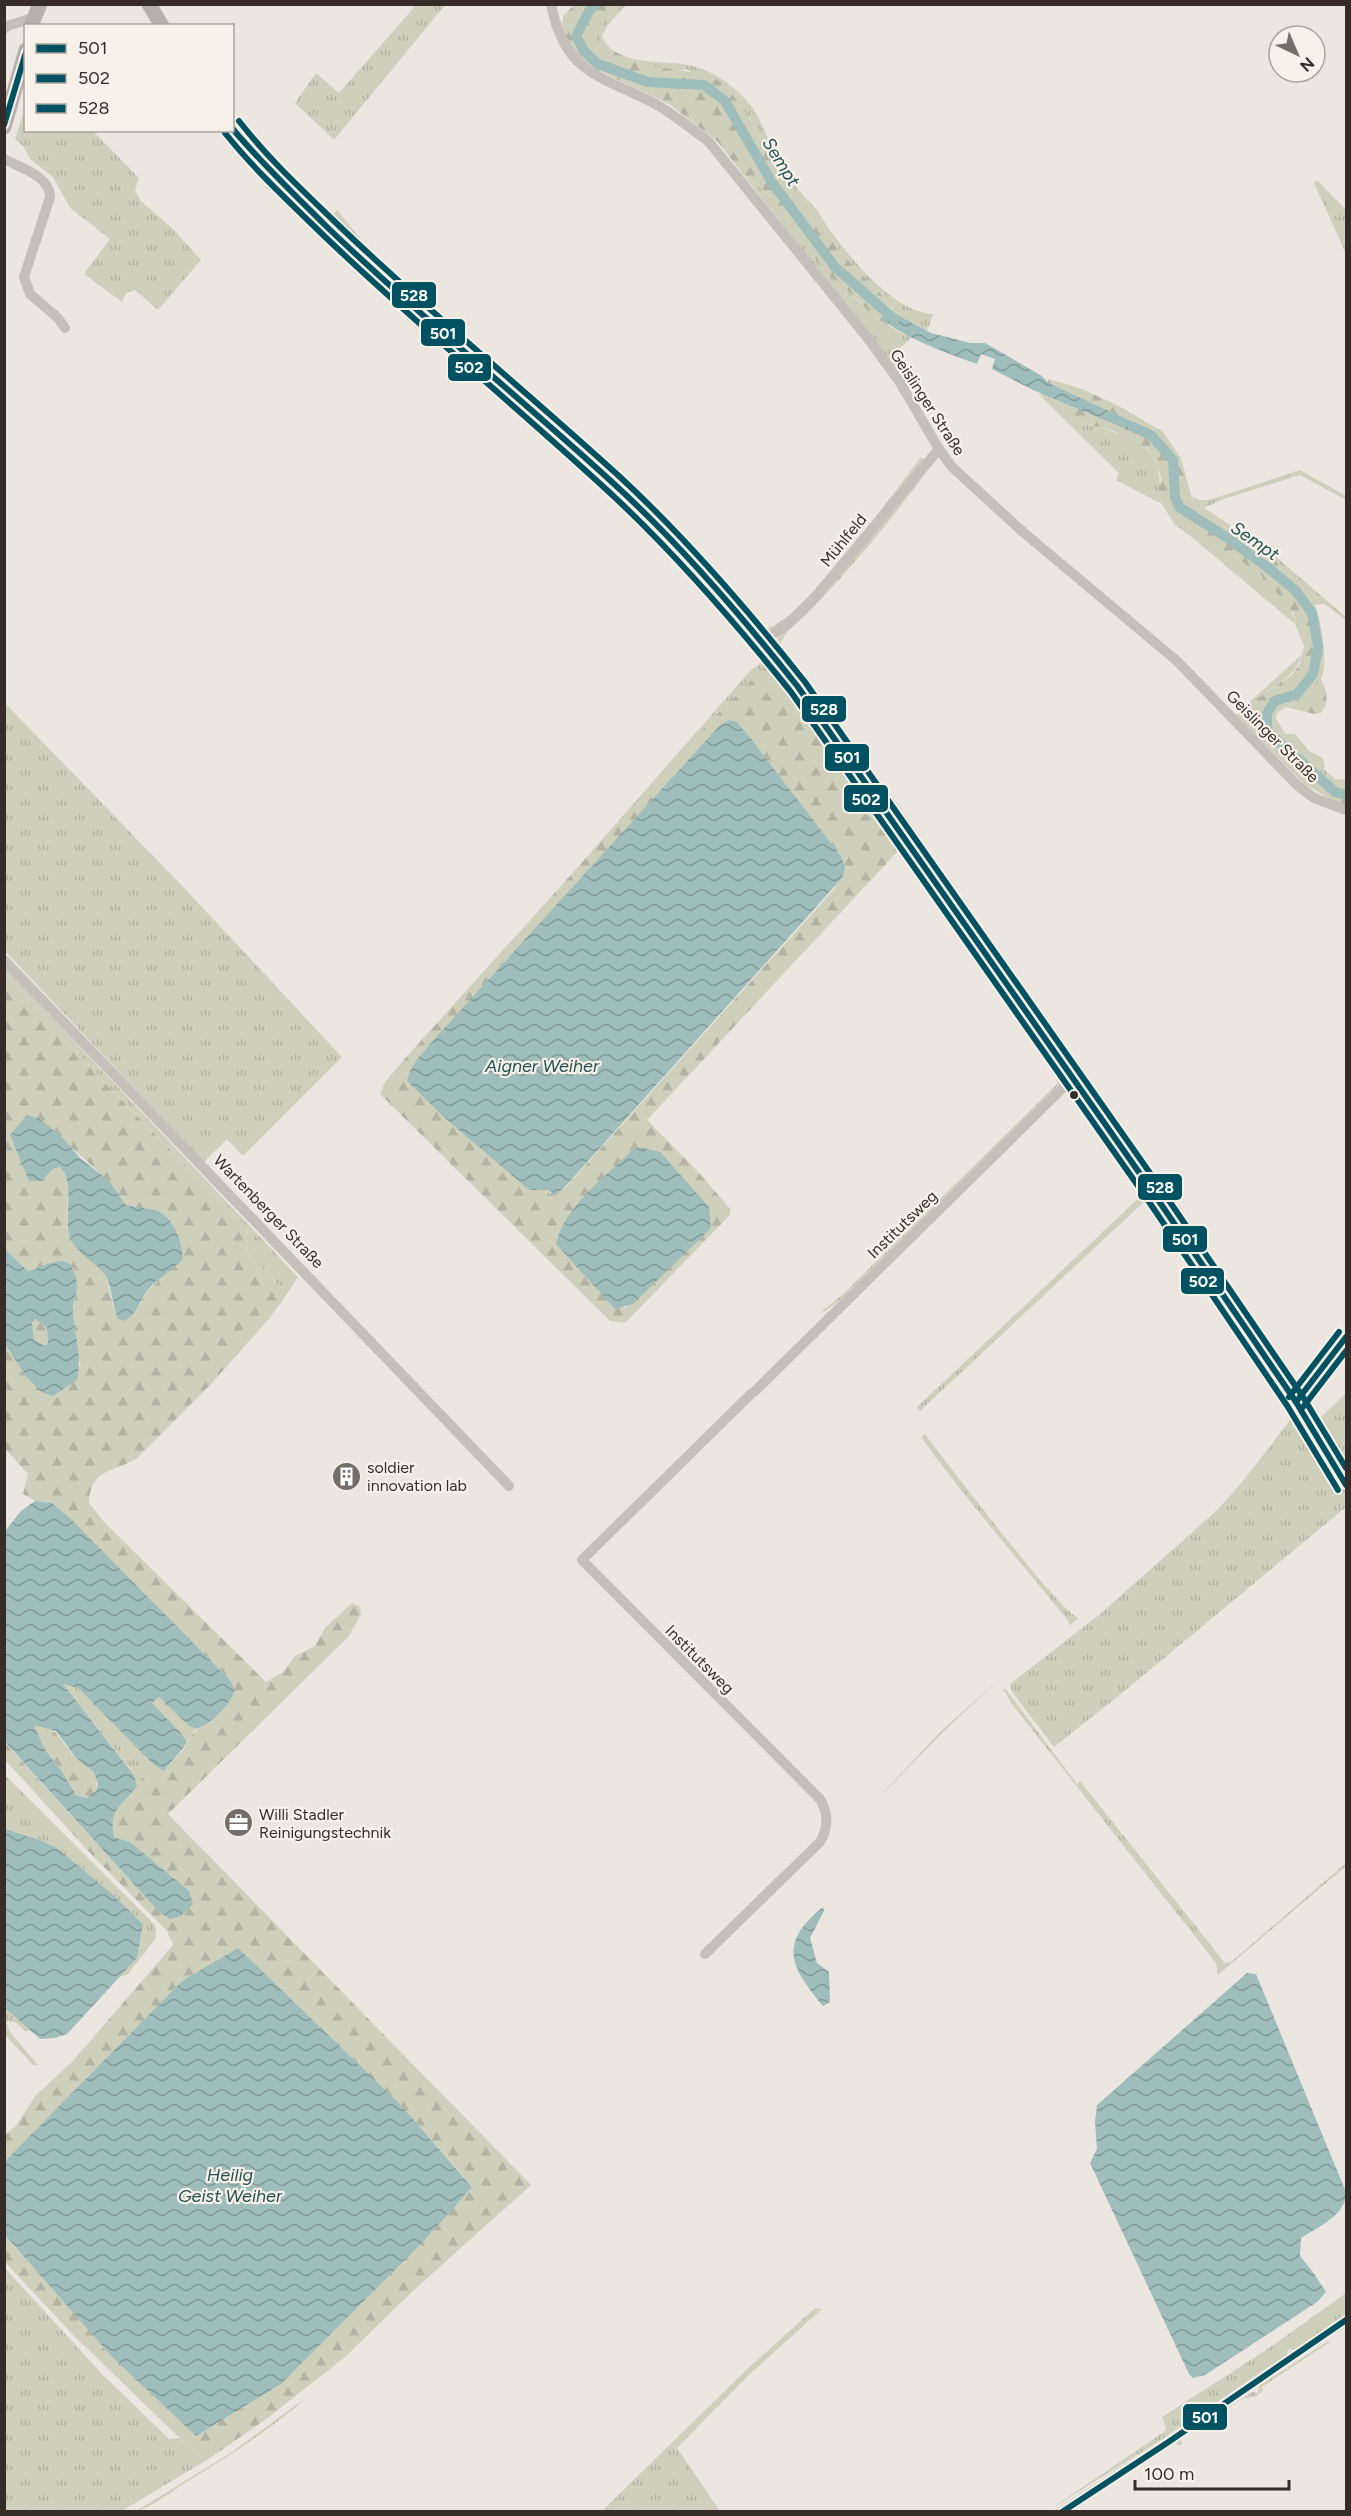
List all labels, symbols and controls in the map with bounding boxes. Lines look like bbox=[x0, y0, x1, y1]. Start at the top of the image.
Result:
legend bbox=[24, 24, 234, 132]
north arrow bbox=[1267, 24, 1327, 84]
text: 501 bbox=[78, 37, 107, 59]
text: N bbox=[1296, 53, 1318, 76]
text: 502 bbox=[78, 67, 110, 89]
text: 528 bbox=[78, 97, 109, 119]
water label: Sempt bbox=[757, 133, 805, 191]
line badge: 528 bbox=[391, 281, 437, 309]
text: 528 bbox=[400, 286, 428, 305]
line badge: 501 bbox=[420, 318, 466, 347]
text: 501 bbox=[430, 324, 456, 343]
street label: Geislinger Straße bbox=[886, 346, 969, 459]
line badge: 502 bbox=[447, 353, 492, 382]
text: 502 bbox=[455, 358, 483, 377]
street label: Mühlfeld bbox=[816, 510, 870, 571]
water label: Sempt bbox=[1227, 517, 1283, 565]
street label: Geislinger Straße bbox=[1222, 686, 1323, 787]
line badge: 528 bbox=[801, 695, 847, 723]
text: 528 bbox=[810, 700, 838, 719]
line badge: 501 bbox=[824, 743, 870, 772]
text: 501 bbox=[834, 748, 860, 767]
line badge: 502 bbox=[843, 784, 889, 813]
text: 502 bbox=[852, 790, 880, 809]
water label: Aigner Weiher bbox=[484, 1055, 600, 1077]
unlabelled marker bbox=[1068, 1089, 1080, 1101]
street label: Wartenberger Straße bbox=[210, 1151, 328, 1272]
line badge: 528 bbox=[1137, 1173, 1183, 1201]
text: 528 bbox=[1146, 1178, 1174, 1197]
street label: Institutsweg bbox=[864, 1186, 941, 1262]
line badge: 501 bbox=[1162, 1225, 1208, 1253]
text: 501 bbox=[1172, 1230, 1198, 1249]
line badge: 502 bbox=[1180, 1267, 1225, 1295]
text: 502 bbox=[1189, 1272, 1217, 1291]
place label: soldier innovation lab bbox=[367, 1458, 467, 1495]
building icon: soldier innovation lab bbox=[330, 1460, 362, 1492]
street label: Institutsweg bbox=[661, 1621, 738, 1698]
place label: Willi Stadler Reinigungstechnik bbox=[259, 1805, 391, 1842]
office icon: Willi Stadler Reinigungstechnik bbox=[222, 1807, 254, 1839]
water label: Heilig Geist Weiher bbox=[178, 2164, 283, 2207]
line badge: 501 bbox=[1182, 2403, 1228, 2431]
text: 501 bbox=[1192, 2408, 1218, 2427]
scale bar bbox=[1135, 2453, 1290, 2491]
text: 100 m bbox=[1144, 2463, 1194, 2485]

